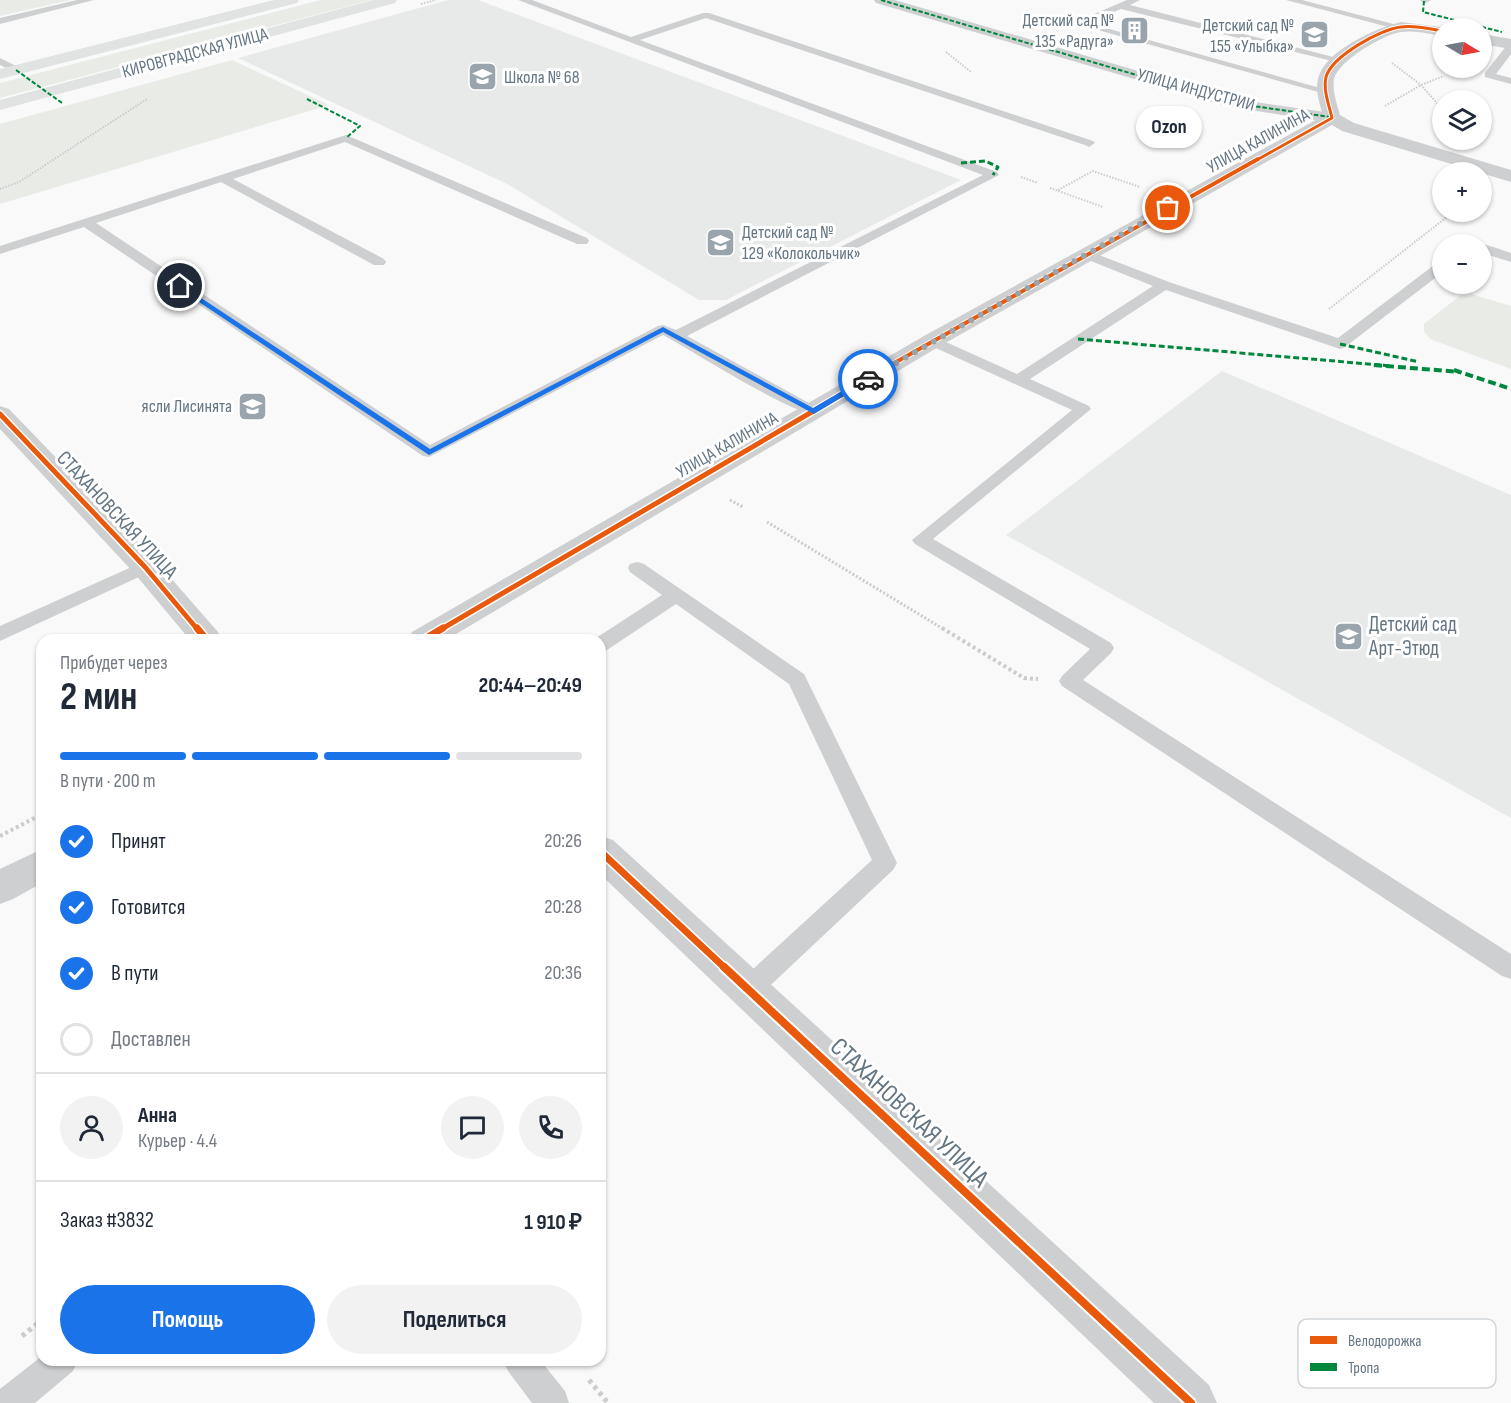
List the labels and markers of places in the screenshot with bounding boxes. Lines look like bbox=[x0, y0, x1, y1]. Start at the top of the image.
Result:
place label: Детский сад № 135 «Радуга» bbox=[1023, 10, 1114, 52]
building icon: Детский сад № 135 «Радуга» bbox=[1119, 14, 1151, 46]
place label: Детский сад № 155 «Улыбка» bbox=[1203, 15, 1294, 57]
school or university icon: Детский сад № 155 «Улыбка» bbox=[1299, 19, 1331, 51]
school or university icon: Школа № 68 bbox=[467, 61, 499, 93]
place label: Школа № 68 bbox=[504, 67, 580, 88]
callout: Ozon bbox=[1135, 106, 1201, 148]
pin bbox=[1142, 182, 1193, 233]
place label: Детский сад № 129 «Колокольчик» bbox=[742, 222, 861, 264]
school or university icon: Детский сад № 129 «Колокольчик» bbox=[705, 226, 737, 258]
pin bbox=[154, 260, 205, 311]
school or university icon: ясли Лисинята bbox=[237, 390, 269, 422]
place label: ясли Лисинята bbox=[142, 396, 232, 417]
place label: Детский сад Арт-Этюд bbox=[1368, 612, 1457, 661]
school or university icon: Детский сад Арт-Этюд bbox=[1332, 620, 1364, 652]

